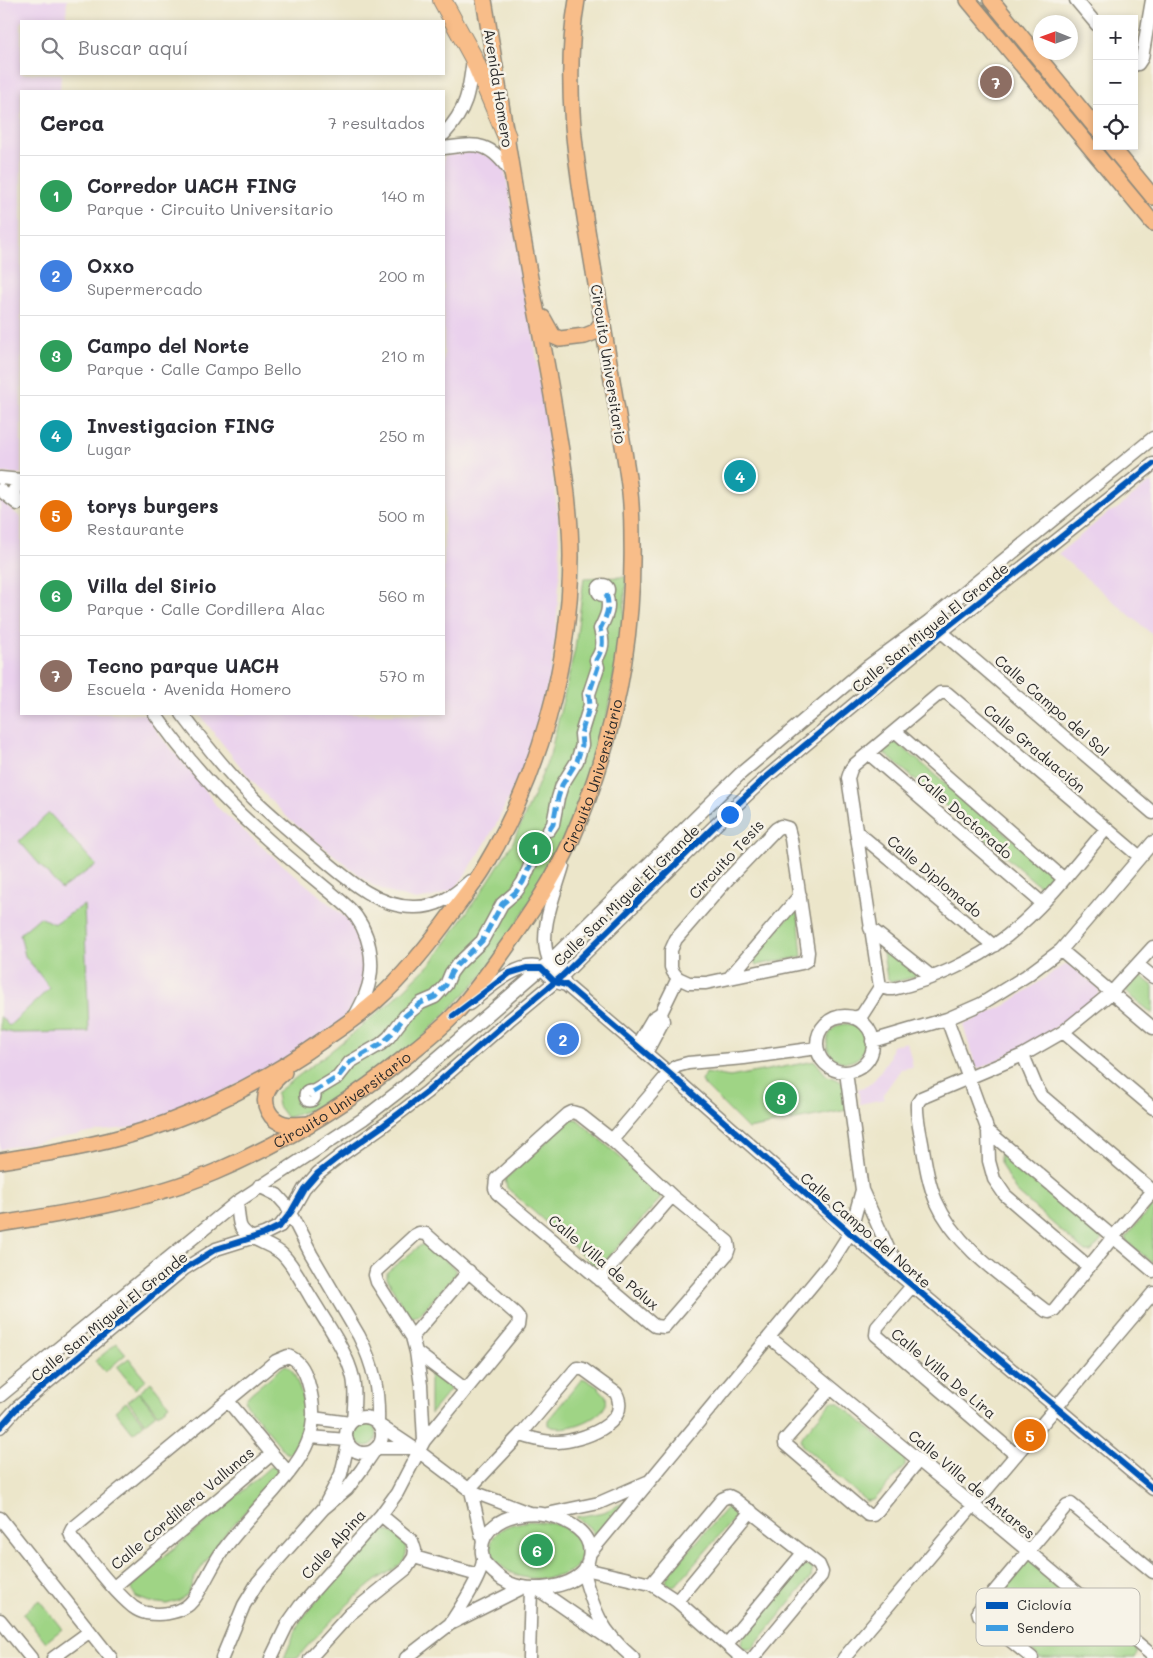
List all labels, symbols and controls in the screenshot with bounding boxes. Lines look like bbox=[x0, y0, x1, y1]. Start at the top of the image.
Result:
north arrow bbox=[1033, 15, 1078, 60]
map controls bbox=[1093, 15, 1138, 150]
button: + bbox=[1093, 15, 1138, 60]
search box bbox=[20, 20, 445, 75]
street label: Avenida Homero bbox=[480, 27, 518, 149]
icon: search bbox=[38, 34, 66, 62]
text: Buscar aquí bbox=[78, 35, 188, 60]
button: − bbox=[1093, 60, 1138, 105]
pin: 7 bbox=[980, 63, 1012, 101]
button: locate bbox=[1093, 105, 1138, 150]
text: Cerca bbox=[40, 109, 105, 136]
text: 7 resultados bbox=[328, 112, 425, 133]
text: Corredor UACH FING bbox=[87, 173, 297, 198]
text: 1 bbox=[52, 185, 60, 206]
text: 140 m bbox=[381, 185, 425, 206]
text: Parque · Circuito Universitario bbox=[87, 198, 333, 219]
text: Oxxo bbox=[87, 253, 134, 278]
text: 2 bbox=[52, 265, 60, 286]
text: 200 m bbox=[378, 265, 425, 286]
text: Supermercado bbox=[87, 278, 202, 299]
street label: Circuito Universitario bbox=[587, 283, 632, 445]
text: Campo del Norte bbox=[87, 333, 249, 358]
text: 3 bbox=[51, 345, 61, 366]
text: 210 m bbox=[381, 345, 425, 366]
text: Parque · Calle Campo Bello bbox=[87, 358, 301, 379]
text: Investigacion FING bbox=[87, 413, 275, 438]
text: 4 bbox=[51, 425, 61, 446]
text: 250 m bbox=[379, 425, 425, 446]
text: Lugar bbox=[87, 438, 131, 459]
pin: 4 bbox=[724, 457, 756, 495]
text: torys burgers bbox=[87, 493, 219, 518]
text: 5 bbox=[51, 505, 61, 526]
text: 500 m bbox=[378, 505, 425, 526]
text: Restaurante bbox=[87, 518, 185, 539]
street label: Calle San Miguel El Grande bbox=[847, 558, 1013, 696]
text: Villa del Sirio bbox=[87, 573, 216, 598]
text: 6 bbox=[51, 585, 61, 606]
text: 560 m bbox=[378, 585, 425, 606]
text: Parque · Calle Cordillera Alac bbox=[87, 598, 325, 619]
street label: Calle Campo del Sol bbox=[991, 650, 1113, 760]
text: Tecno parque UACH bbox=[87, 653, 280, 678]
text: 7 bbox=[52, 665, 60, 686]
text: 570 m bbox=[379, 665, 425, 686]
text: Escuela · Avenida Homero bbox=[87, 678, 291, 699]
street label: Circuito Universitario bbox=[557, 697, 627, 856]
street label: Calle Graduación bbox=[980, 699, 1090, 797]
street label: Calle Doctorado bbox=[913, 769, 1017, 863]
your location bbox=[717, 802, 743, 828]
street label: Circuito Tesis bbox=[684, 815, 768, 903]
street label: Calle San Miguel El Grande bbox=[549, 820, 703, 970]
pin: 1 bbox=[519, 829, 551, 867]
street label: Calle Diplomado bbox=[883, 830, 987, 922]
pin: 2 bbox=[547, 1020, 579, 1058]
street label: Circuito Universitario bbox=[269, 1047, 415, 1153]
pin: 3 bbox=[765, 1079, 797, 1117]
street label: Calle Campo del Norte bbox=[796, 1168, 936, 1292]
street label: Calle Villa de Pólux bbox=[544, 1210, 664, 1315]
street label: Calle San Miguel El Grande bbox=[26, 1247, 192, 1385]
street label: Calle Villa De Lira bbox=[887, 1323, 1001, 1423]
pin: 5 bbox=[1014, 1416, 1046, 1454]
street label: Calle Villa de Antares bbox=[904, 1425, 1040, 1543]
street label: Calle Cordillera Vallunas bbox=[106, 1442, 258, 1574]
street label: Calle Alpina bbox=[296, 1505, 370, 1583]
pin: 6 bbox=[521, 1531, 553, 1569]
legend bbox=[976, 1588, 1140, 1646]
text: Ciclovía bbox=[1017, 1595, 1072, 1614]
text: Sendero bbox=[1017, 1618, 1074, 1637]

